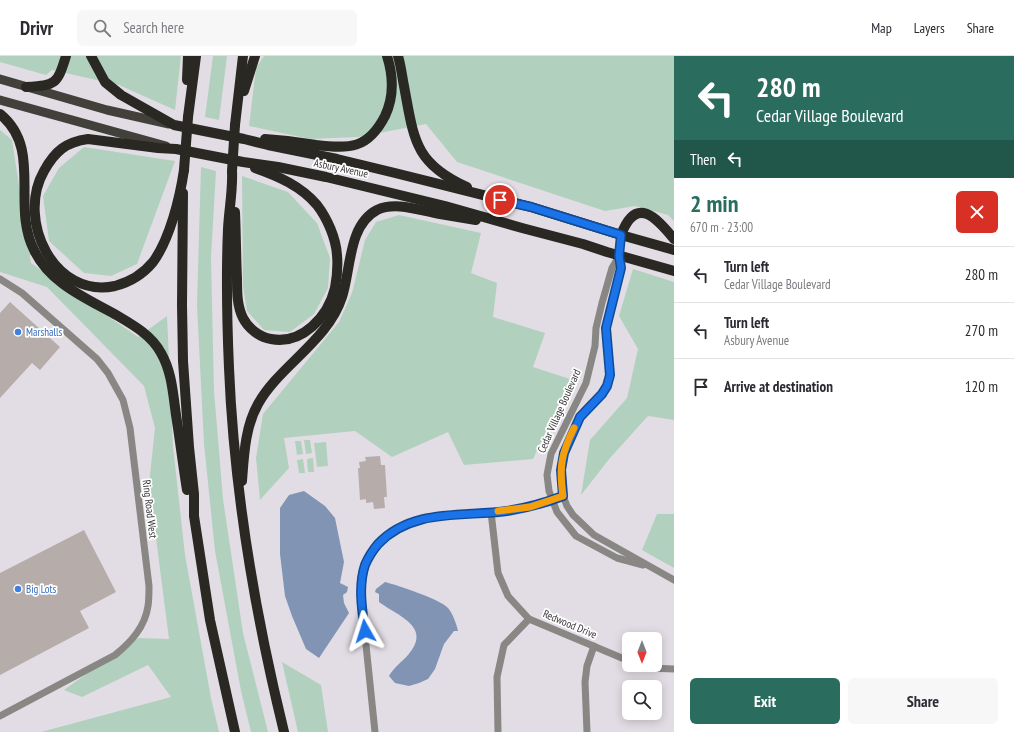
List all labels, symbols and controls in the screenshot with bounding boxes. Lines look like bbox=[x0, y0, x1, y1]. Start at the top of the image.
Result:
search box bbox=[77, 10, 357, 46]
text: Drivr bbox=[20, 16, 53, 40]
icon: search bbox=[91, 17, 113, 39]
text: Search here bbox=[123, 18, 184, 37]
text: Map bbox=[871, 19, 892, 37]
text: Layers bbox=[914, 19, 945, 37]
text: Share bbox=[967, 19, 994, 37]
text: 280 m bbox=[756, 68, 820, 105]
icon: left bbox=[690, 72, 742, 124]
text: Cedar Village Boulevard bbox=[756, 104, 904, 127]
icon: left bbox=[724, 148, 746, 170]
text: Then bbox=[690, 150, 716, 169]
street label: Asbury Avenue bbox=[313, 155, 370, 181]
pin bbox=[483, 183, 517, 217]
text: 2 min bbox=[690, 188, 738, 219]
icon: arrive bbox=[489, 189, 511, 211]
button: close bbox=[956, 191, 998, 233]
text: 670 m · 23:00 bbox=[690, 219, 753, 236]
text: Turn left bbox=[724, 257, 769, 276]
icon: left bbox=[690, 264, 712, 286]
text: 280 m bbox=[965, 265, 998, 284]
text: Cedar Village Boulevard bbox=[724, 276, 831, 293]
text: Turn left bbox=[724, 313, 769, 332]
icon: left bbox=[690, 320, 712, 342]
text: 270 m bbox=[965, 321, 998, 340]
place label: Marshalls bbox=[26, 325, 63, 339]
marker: Marshalls bbox=[13, 327, 23, 337]
text: Asbury Avenue bbox=[724, 332, 789, 349]
street label: Cedar Village Boulevard bbox=[534, 367, 584, 455]
icon: arrive bbox=[690, 376, 712, 398]
text: Arrive at destination bbox=[724, 377, 833, 396]
text: 120 m bbox=[965, 377, 998, 396]
street label: Ring Road West bbox=[139, 479, 161, 539]
place label: Big Lots bbox=[26, 582, 57, 596]
marker: Big Lots bbox=[13, 584, 23, 594]
street label: Redwood Drive bbox=[541, 606, 599, 642]
position arrow bbox=[344, 610, 386, 652]
north arrow bbox=[622, 632, 662, 672]
map controls bbox=[622, 632, 662, 720]
button: Exit bbox=[690, 678, 840, 724]
button: Share bbox=[848, 678, 998, 724]
button: search bbox=[622, 680, 662, 720]

